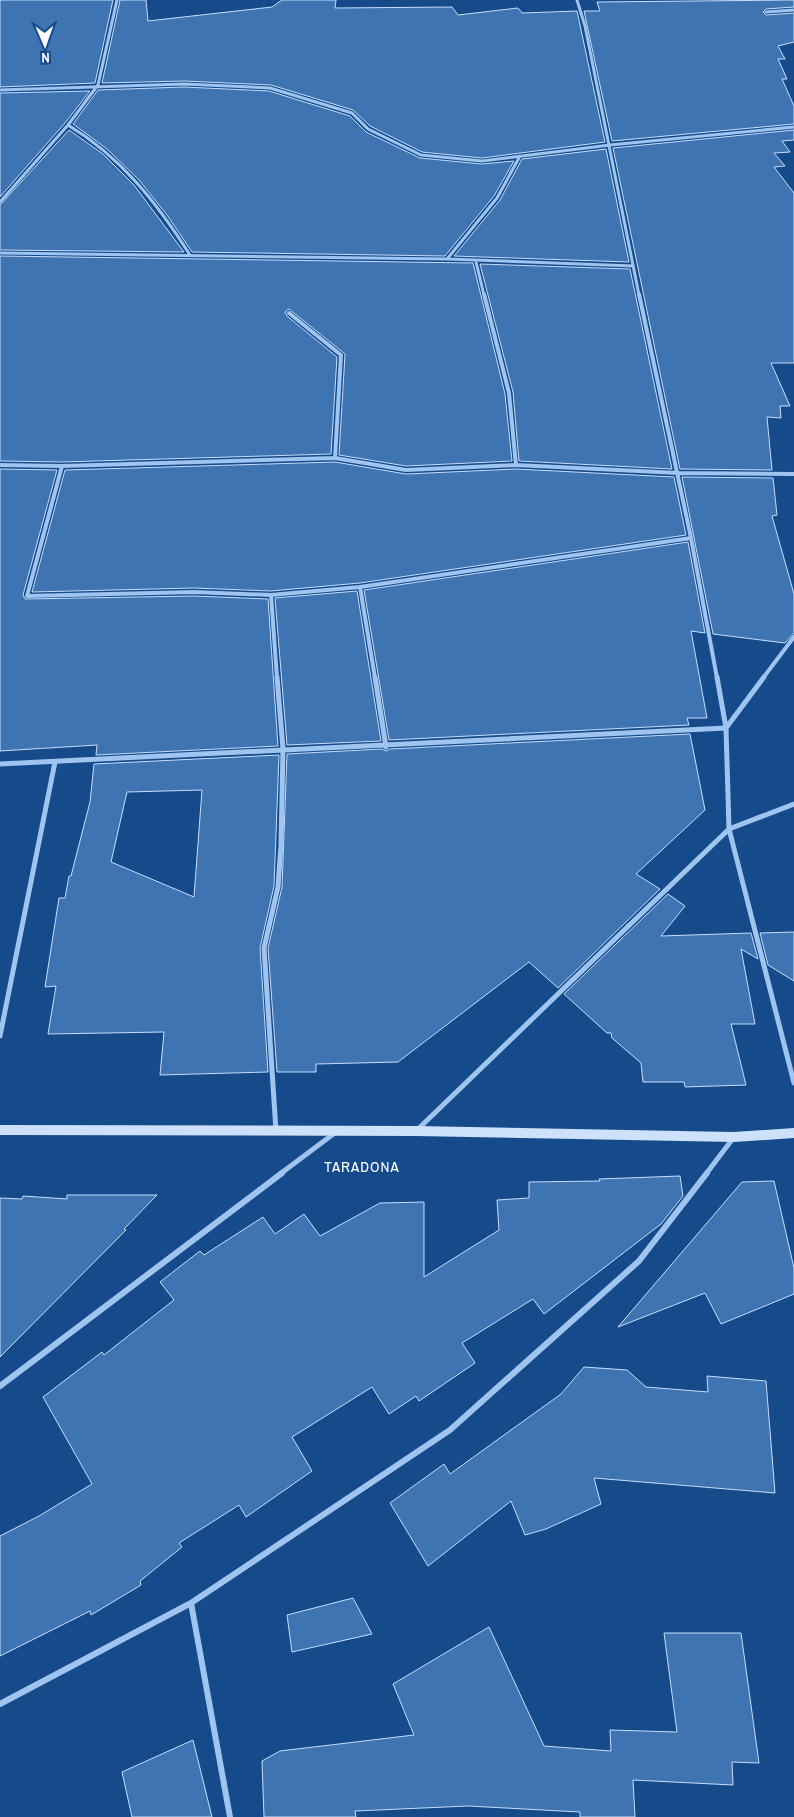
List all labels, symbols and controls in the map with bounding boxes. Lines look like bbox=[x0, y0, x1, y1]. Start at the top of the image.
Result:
north arrow bbox=[20, 20, 70, 70]
text: N bbox=[41, 49, 50, 67]
district label: TARADONA bbox=[324, 1156, 400, 1177]

